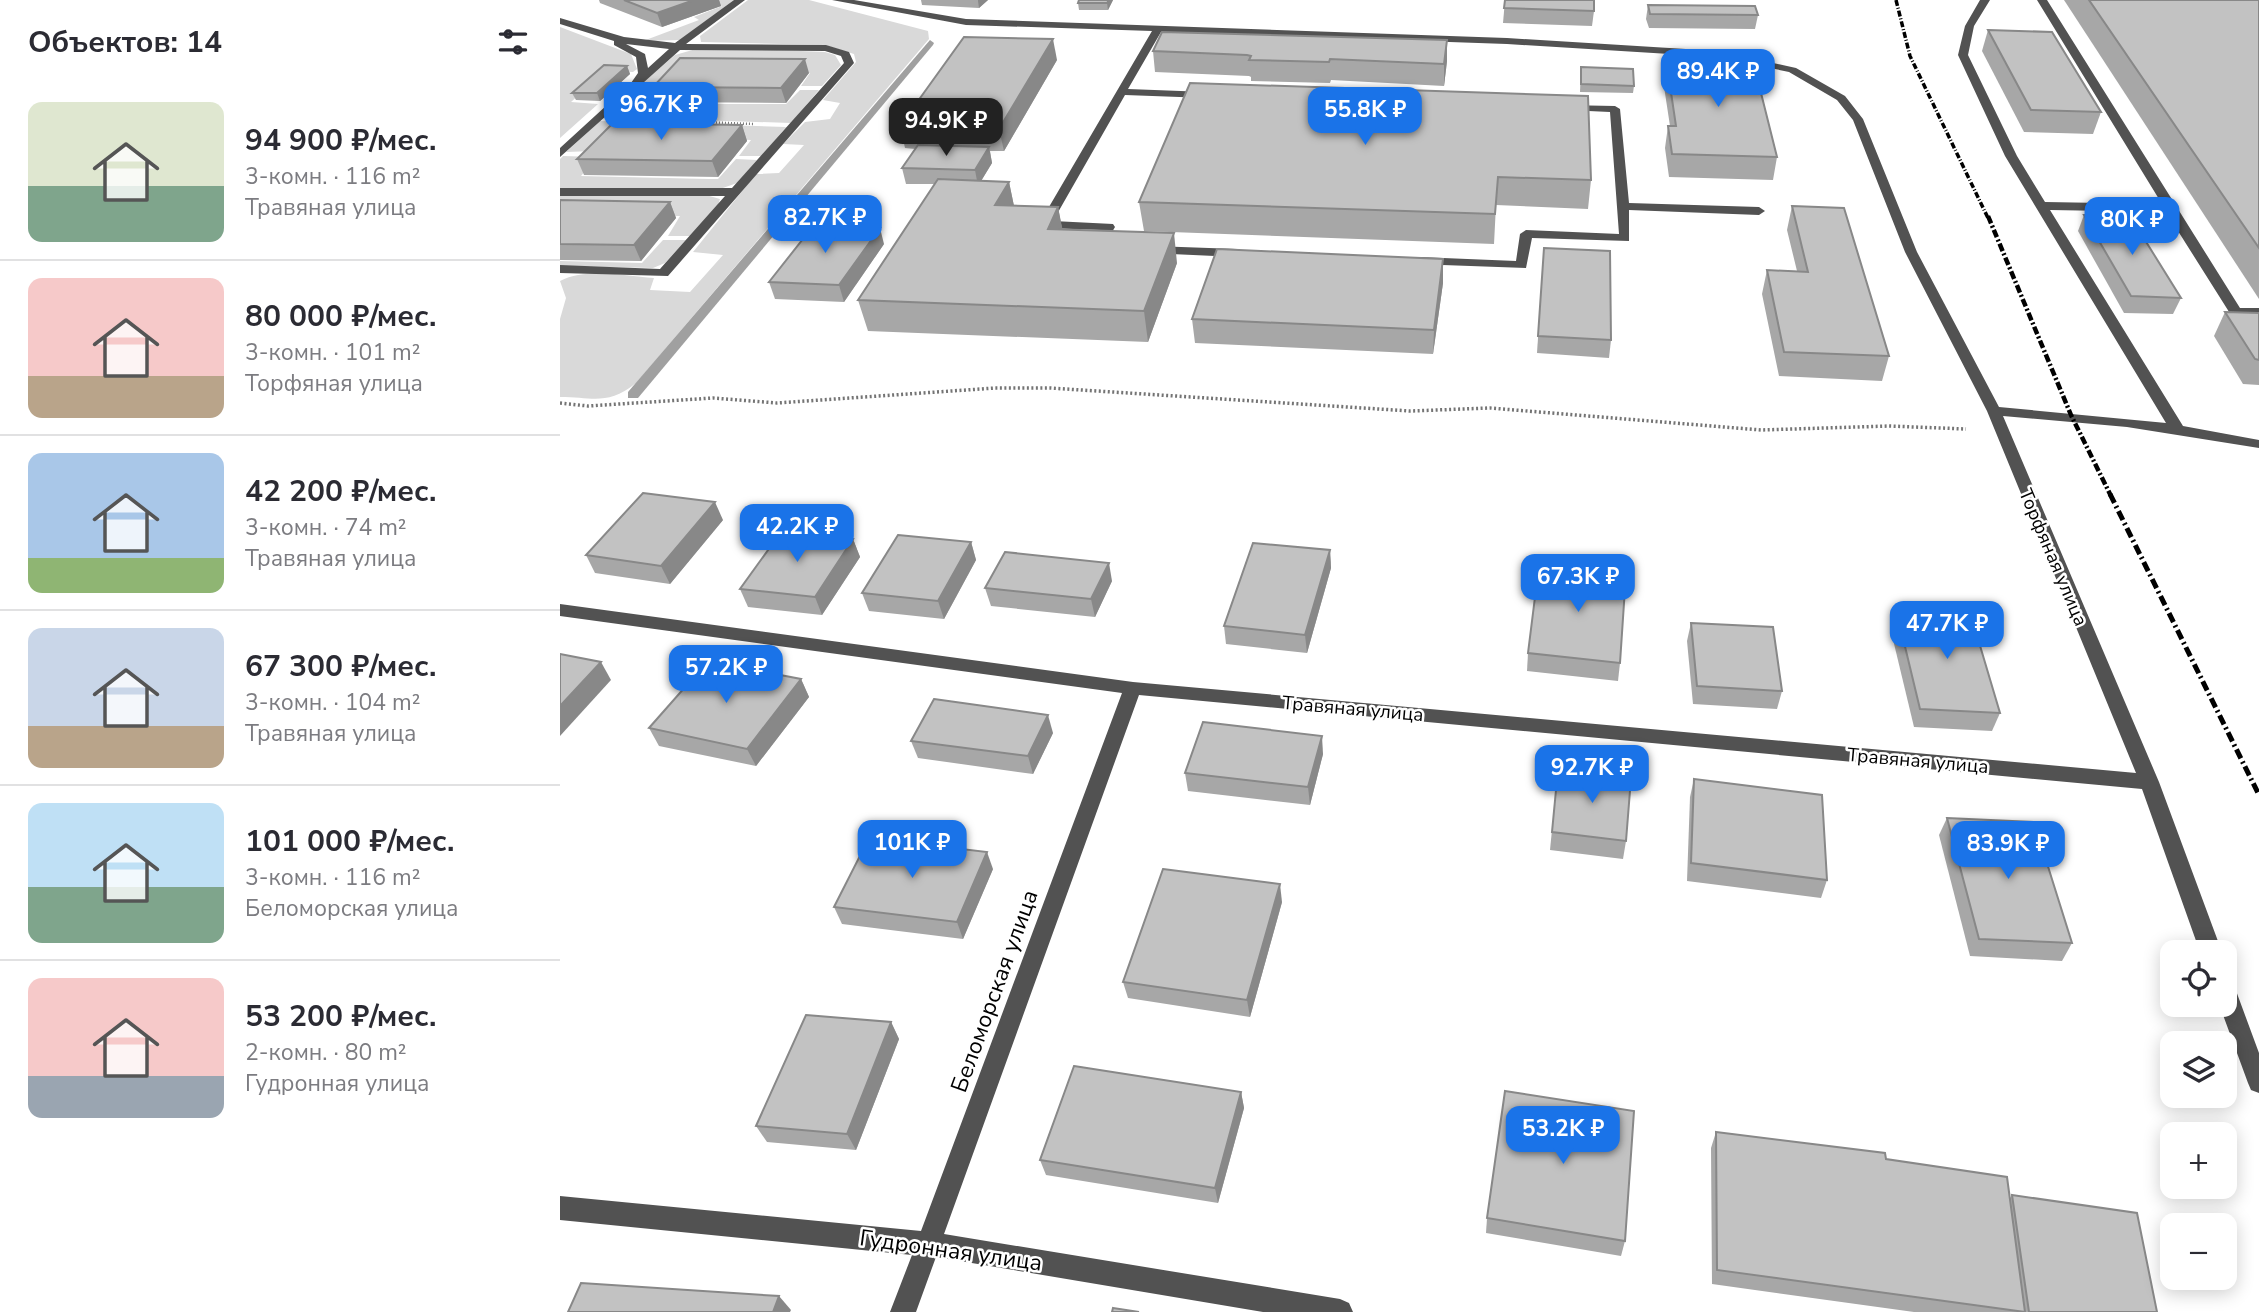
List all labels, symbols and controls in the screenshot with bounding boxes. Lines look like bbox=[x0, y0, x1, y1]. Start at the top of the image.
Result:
text: Объектов: 14 bbox=[28, 22, 222, 63]
icon: filters bbox=[494, 23, 532, 61]
pin: 89.4K ₽ bbox=[1653, 50, 1783, 109]
text: 89.4K ₽ bbox=[1677, 56, 1759, 87]
pin: 96.7K ₽ bbox=[596, 82, 726, 142]
pin: 55.8K ₽ bbox=[1300, 88, 1430, 147]
text: 96.7K ₽ bbox=[620, 89, 702, 120]
text: 55.8K ₽ bbox=[1324, 94, 1406, 125]
pin: 94.9K ₽ bbox=[881, 99, 1011, 158]
text: 94.9K ₽ bbox=[905, 105, 987, 136]
text: 94 900 ₽/мес. bbox=[245, 120, 436, 161]
icon: home bbox=[84, 130, 168, 214]
text: 3-комн. · 116 m² bbox=[245, 161, 420, 192]
text: Травяная улица bbox=[245, 192, 416, 223]
pin: 82.7K ₽ bbox=[760, 196, 890, 255]
pin: 80K ₽ bbox=[2083, 198, 2181, 257]
text: 82.7K ₽ bbox=[784, 202, 866, 233]
text: 80K ₽ bbox=[2101, 204, 2163, 235]
text: 80 000 ₽/мес. bbox=[245, 296, 436, 337]
icon: home bbox=[84, 306, 168, 390]
text: 3-комн. · 101 m² bbox=[245, 337, 420, 368]
text: Торфяная улица bbox=[245, 368, 423, 399]
text: 42 200 ₽/мес. bbox=[245, 471, 436, 512]
icon: home bbox=[84, 481, 168, 565]
street label: Торфяная улица bbox=[2012, 485, 2094, 630]
pin: 42.2K ₽ bbox=[732, 504, 862, 564]
text: 42.2K ₽ bbox=[756, 511, 838, 542]
text: 3-комн. · 74 m² bbox=[245, 512, 407, 543]
text: Травяная улица bbox=[245, 543, 416, 574]
pin: 67.3K ₽ bbox=[1513, 554, 1643, 614]
text: 67.3K ₽ bbox=[1537, 561, 1619, 592]
pin: 47.7K ₽ bbox=[1882, 602, 2012, 661]
text: 47.7K ₽ bbox=[1906, 608, 1988, 639]
text: 67 300 ₽/мес. bbox=[245, 646, 436, 687]
pin: 57.2K ₽ bbox=[661, 646, 791, 705]
text: 57.2K ₽ bbox=[685, 652, 767, 683]
icon: home bbox=[84, 656, 168, 740]
text: 3-комн. · 104 m² bbox=[245, 687, 420, 718]
street label: Травяная улица bbox=[1281, 690, 1425, 728]
text: Травяная улица bbox=[245, 718, 416, 749]
street label: Травяная улица bbox=[1846, 742, 1990, 780]
pin: 92.7K ₽ bbox=[1527, 746, 1657, 805]
text: 92.7K ₽ bbox=[1551, 752, 1633, 783]
pin: 101K ₽ bbox=[855, 820, 969, 880]
text: 101 000 ₽/мес. bbox=[245, 821, 454, 862]
pin: 83.9K ₽ bbox=[1943, 822, 2073, 881]
text: 101K ₽ bbox=[874, 827, 950, 858]
text: 83.9K ₽ bbox=[1967, 828, 2049, 859]
icon: home bbox=[84, 831, 168, 915]
text: 3-комн. · 116 m² bbox=[245, 862, 420, 893]
street label: Беломорская улица bbox=[943, 886, 1046, 1097]
text: Беломорская улица bbox=[245, 893, 459, 924]
map controls bbox=[2160, 940, 2237, 1290]
button: locate bbox=[2160, 940, 2237, 1017]
text: 53 200 ₽/мес. bbox=[245, 996, 436, 1037]
icon: home bbox=[84, 1006, 168, 1090]
button: layers bbox=[2160, 1031, 2237, 1108]
text: 2-комн. · 80 m² bbox=[245, 1037, 407, 1068]
text: Гудронная улица bbox=[245, 1068, 429, 1099]
pin: 53.2K ₽ bbox=[1498, 1106, 1628, 1166]
text: 53.2K ₽ bbox=[1522, 1113, 1604, 1144]
button: + bbox=[2160, 1122, 2237, 1199]
button: − bbox=[2160, 1213, 2237, 1290]
street label: Гудронная улица bbox=[858, 1222, 1044, 1279]

